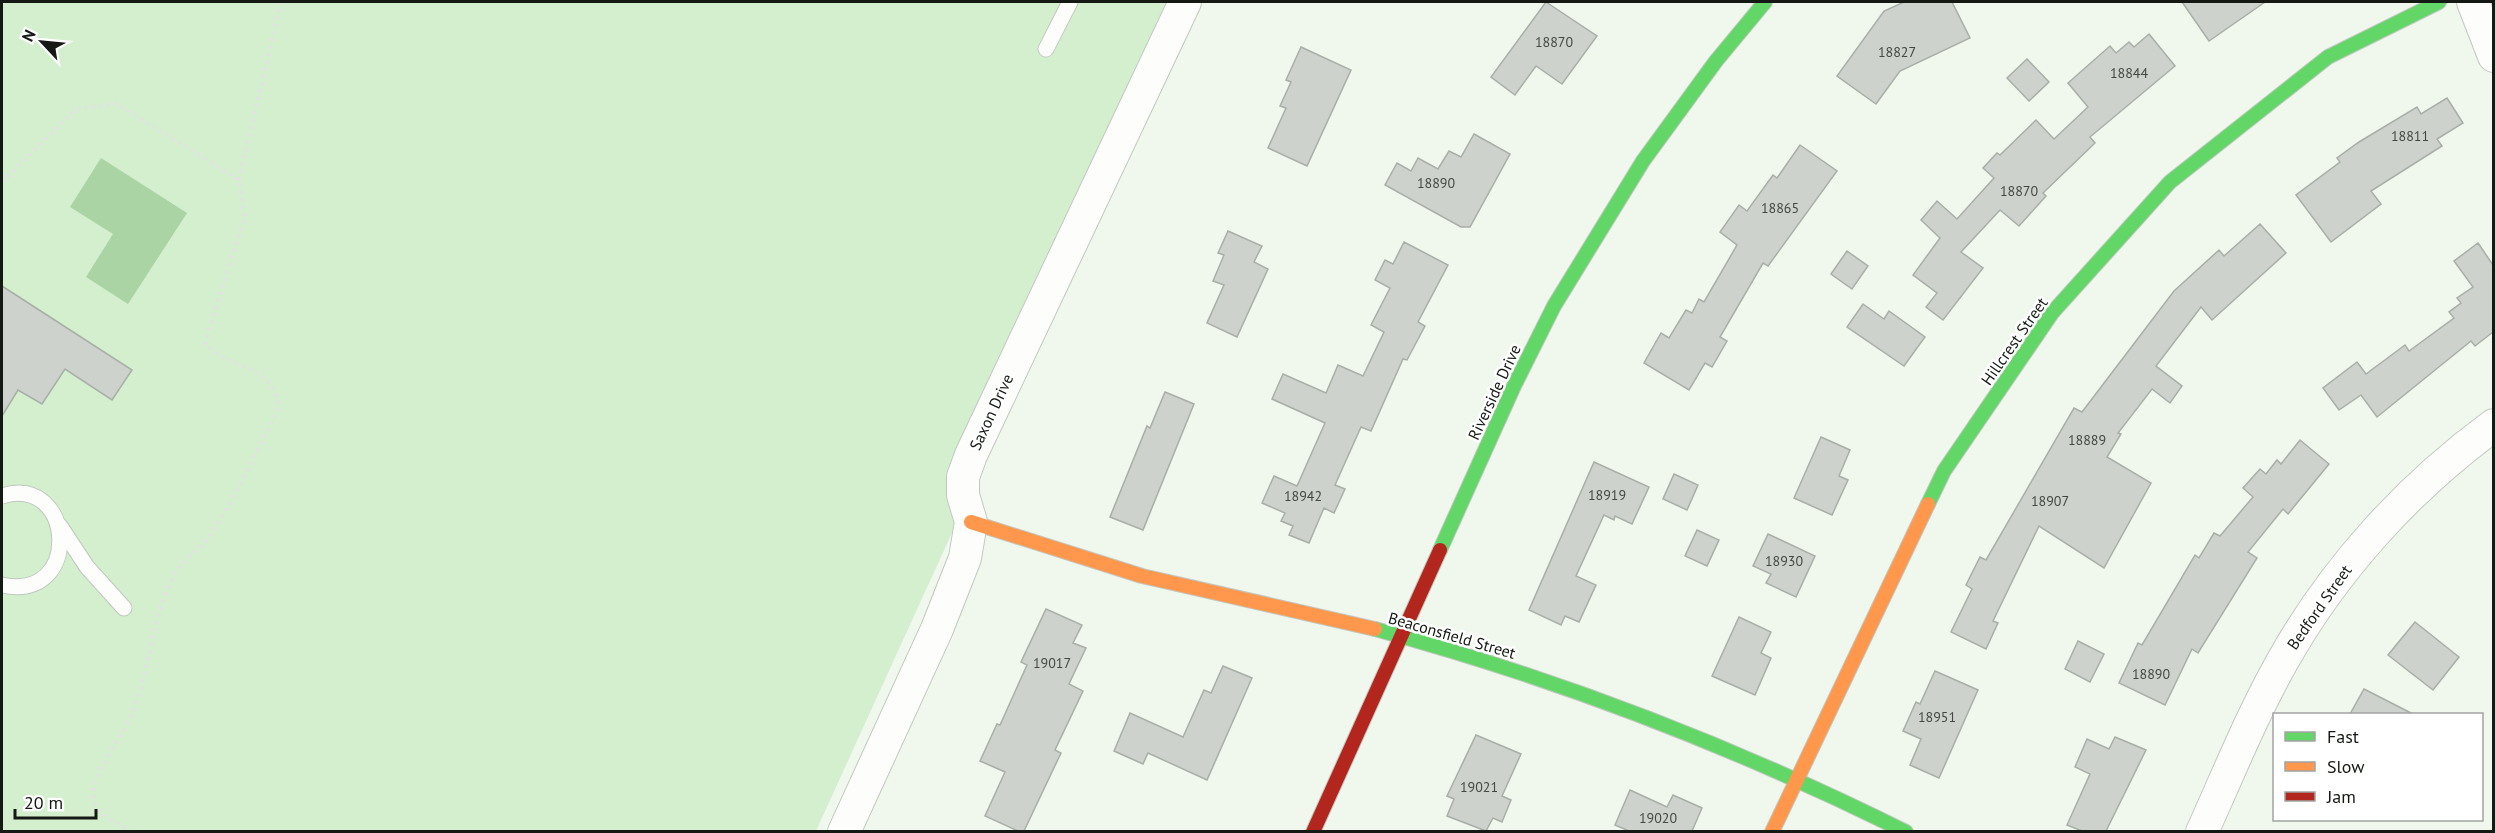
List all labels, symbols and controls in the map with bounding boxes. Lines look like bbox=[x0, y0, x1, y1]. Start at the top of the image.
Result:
north arrow bbox=[12, 12, 72, 72]
text: N bbox=[17, 26, 40, 45]
house number: 18870 bbox=[1535, 33, 1573, 51]
house number: 18827 bbox=[1878, 43, 1916, 61]
house number: 18844 bbox=[2110, 64, 2148, 82]
house number: 18811 bbox=[2391, 127, 2429, 145]
house number: 18890 bbox=[1417, 174, 1455, 192]
house number: 18870 bbox=[2000, 182, 2038, 200]
house number: 18865 bbox=[1761, 199, 1799, 217]
street label: Hillcrest Street bbox=[1976, 293, 2052, 389]
street label: Riverside Drive bbox=[1463, 341, 1525, 443]
street label: Saxon Drive bbox=[965, 371, 1017, 453]
house number: 18889 bbox=[2068, 431, 2106, 449]
house number: 18919 bbox=[1588, 486, 1626, 504]
house number: 18942 bbox=[1284, 487, 1322, 505]
house number: 18907 bbox=[2031, 492, 2069, 510]
house number: 18930 bbox=[1765, 552, 1803, 570]
street label: Bedford Street bbox=[2282, 560, 2356, 653]
street label: Beaconsfield Street bbox=[1386, 607, 1519, 663]
house number: 19017 bbox=[1033, 654, 1071, 672]
house number: 18890 bbox=[2132, 665, 2170, 683]
house number: 18951 bbox=[1918, 708, 1956, 726]
legend bbox=[2273, 713, 2483, 821]
text: Fast bbox=[2327, 725, 2359, 748]
text: Slow bbox=[2327, 755, 2365, 778]
house number: 19021 bbox=[1460, 778, 1498, 796]
scale bar bbox=[15, 782, 96, 820]
text: Jam bbox=[2326, 785, 2356, 808]
text: 20 m bbox=[24, 791, 63, 814]
house number: 19020 bbox=[1639, 809, 1677, 827]

